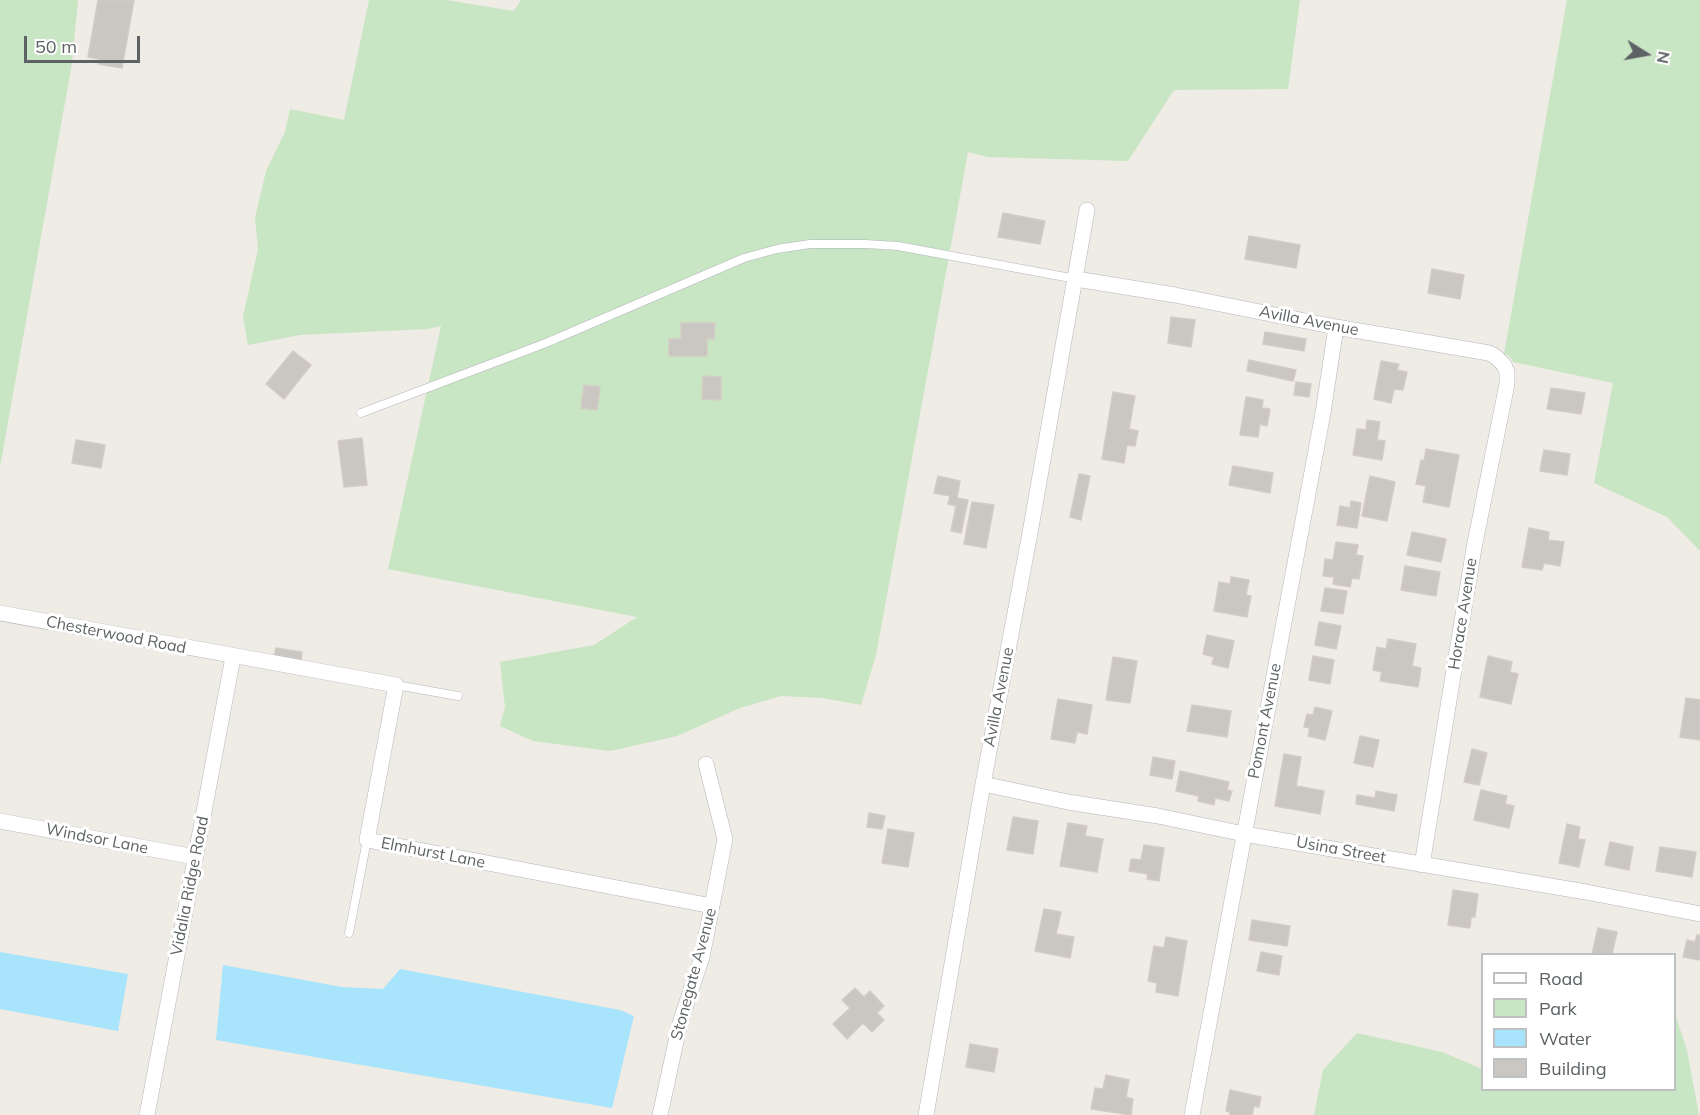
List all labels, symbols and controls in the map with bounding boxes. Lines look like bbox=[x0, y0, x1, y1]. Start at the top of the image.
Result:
scale bar bbox=[27, 24, 142, 62]
north arrow bbox=[1616, 24, 1676, 84]
text: 50 m bbox=[35, 35, 77, 58]
text: N bbox=[1653, 50, 1675, 65]
street label: Avilla Avenue bbox=[1258, 302, 1360, 340]
street label: Horace Avenue bbox=[1445, 557, 1481, 671]
street label: Chesterwood Road bbox=[44, 612, 188, 658]
street label: Avilla Avenue bbox=[980, 646, 1018, 748]
street label: Pomont Avenue bbox=[1244, 662, 1286, 780]
street label: Vidalia Ridge Road bbox=[167, 815, 213, 957]
street label: Windsor Lane bbox=[44, 820, 150, 858]
street label: Elmhurst Lane bbox=[379, 833, 487, 873]
street label: Usina Street bbox=[1295, 833, 1387, 867]
street label: Stonegate Avenue bbox=[667, 906, 721, 1042]
legend bbox=[1481, 953, 1676, 1091]
text: Road bbox=[1539, 967, 1583, 990]
text: Park bbox=[1539, 997, 1577, 1020]
text: Water bbox=[1539, 1027, 1591, 1050]
text: Building bbox=[1539, 1057, 1607, 1080]

